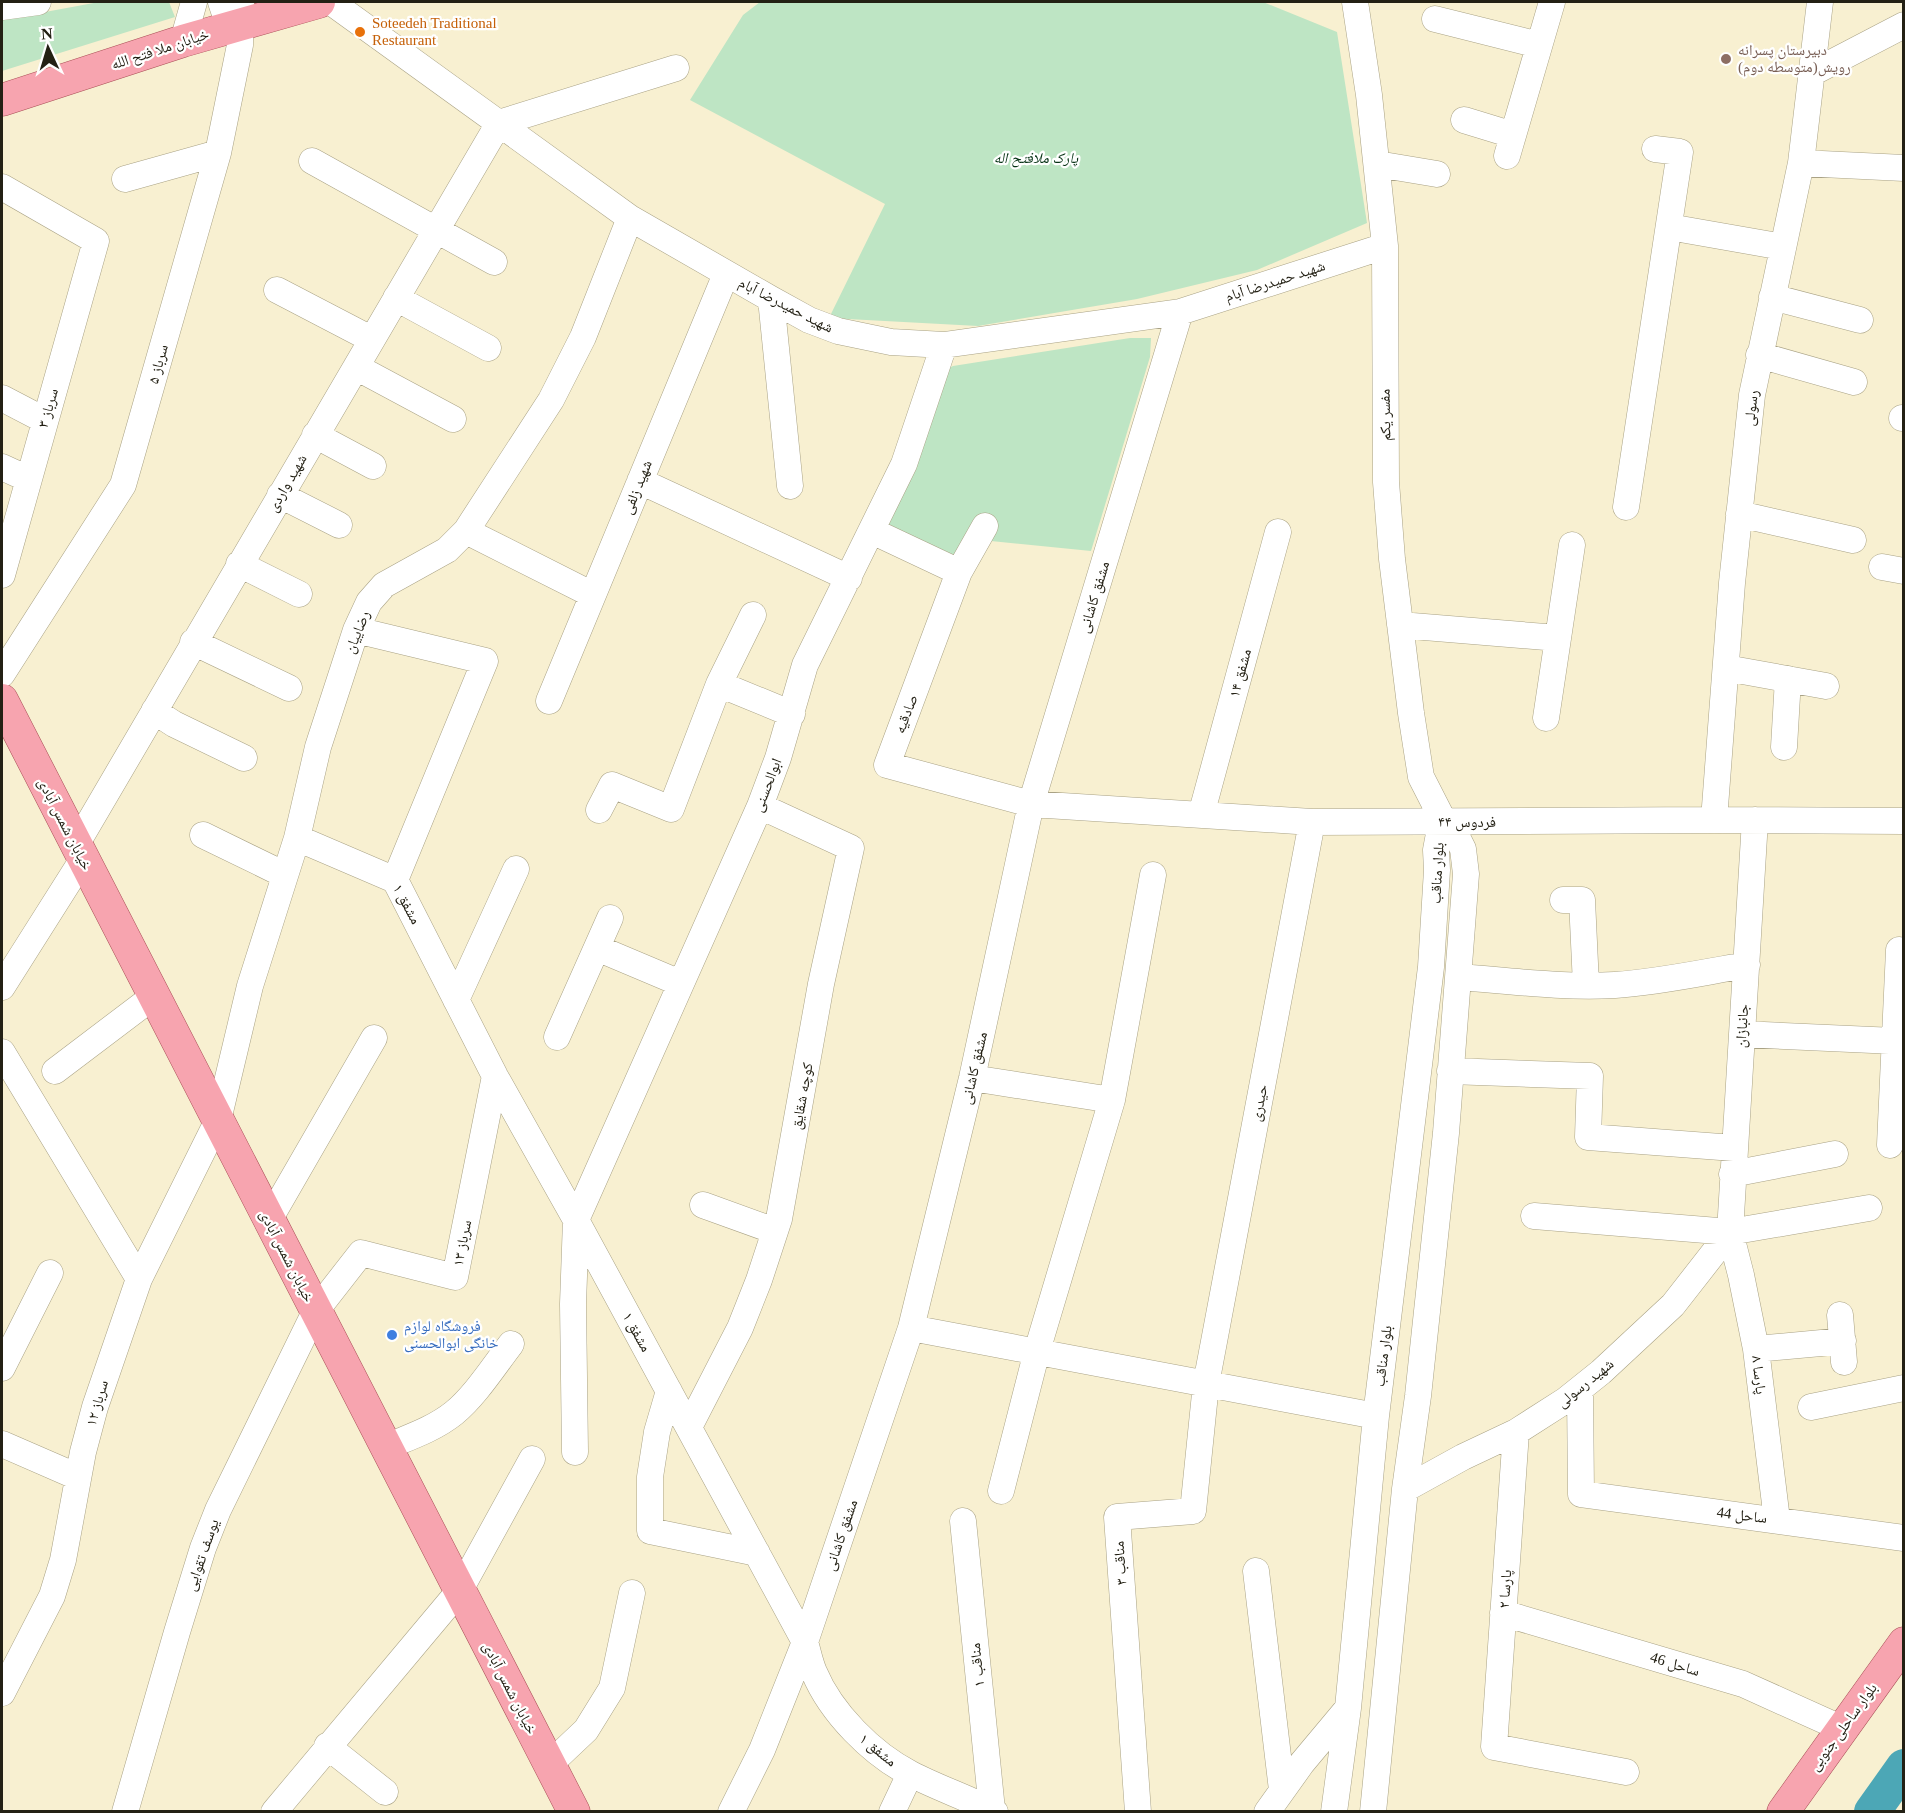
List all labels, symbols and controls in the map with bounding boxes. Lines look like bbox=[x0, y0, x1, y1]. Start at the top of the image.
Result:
place label: Soteedeh Traditional Restaurant bbox=[372, 15, 497, 48]
north arrow bbox=[18, 18, 78, 78]
text: N bbox=[41, 25, 54, 42]
marker: Soteedeh Traditional Restaurant bbox=[353, 25, 367, 39]
street label: خیابان ملا فتح الله bbox=[109, 26, 212, 74]
place label: دبیرستان پسرانه رویش(متوسطه دوم) bbox=[1738, 42, 1851, 77]
marker: دبیرستان پسرانه رویش(متوسطه دوم) bbox=[1719, 52, 1733, 66]
park label: پارک ملافتح اله bbox=[994, 150, 1079, 168]
street label: شهید حمیدرضا آبام bbox=[1223, 257, 1328, 307]
street label: شهید حمیدرضا آبام bbox=[735, 274, 836, 338]
street label: سرباز ۵ bbox=[145, 342, 172, 386]
street label: سرباز ۳ bbox=[35, 386, 62, 430]
street label: مفسر یکم bbox=[1377, 388, 1395, 441]
street label: رسولی bbox=[1741, 389, 1763, 427]
street label: شهید واردی bbox=[264, 451, 312, 516]
street label: شهید زلفی bbox=[619, 457, 657, 517]
street label: مشفق کاشانی bbox=[1076, 559, 1114, 635]
street label: رضاییان bbox=[341, 608, 375, 656]
street label: مشفق ۱۴ bbox=[1226, 647, 1256, 699]
street label: صادقیه bbox=[891, 692, 921, 736]
street label: ابوالحسنی bbox=[749, 756, 786, 815]
street label: خیابان شمس آبادی bbox=[33, 775, 95, 874]
street label: فردوس ۴۴ bbox=[1438, 814, 1496, 832]
street label: بلوار مناقب bbox=[1427, 842, 1448, 904]
street label: مشفق ۱ bbox=[388, 881, 424, 928]
street label: جانبازان bbox=[1732, 1003, 1754, 1049]
street label: مشفق کاشانی bbox=[958, 1030, 992, 1106]
street label: کوچه شقایق bbox=[788, 1061, 818, 1131]
street label: حیدری bbox=[1248, 1083, 1272, 1123]
street label: خیابان شمس آبادی bbox=[255, 1207, 317, 1306]
street label: سرباز ۱۳ bbox=[450, 1218, 475, 1268]
street label: مشفق ۱ bbox=[618, 1309, 654, 1356]
place label: فروشگاه لوازم خانگی ابوالحسنی bbox=[404, 1318, 499, 1353]
street label: بلوار مناقب bbox=[1371, 1324, 1396, 1388]
marker: فروشگاه لوازم خانگی ابوالحسنی bbox=[385, 1328, 399, 1342]
street label: شهید رسولی bbox=[1554, 1355, 1618, 1412]
street label: پارسا ۸ bbox=[1748, 1355, 1769, 1395]
street label: سرباز ۱۲ bbox=[83, 1378, 112, 1428]
street label: مشفق کاشانی bbox=[821, 1497, 863, 1573]
street label: ساحل 44 bbox=[1716, 1504, 1768, 1528]
street label: یوسف تقوایی bbox=[182, 1517, 224, 1594]
street label: مناقب ۳ bbox=[1110, 1540, 1130, 1586]
street label: پارسا ۲ bbox=[1496, 1569, 1515, 1609]
street label: خیابان شمس آبادی bbox=[478, 1639, 540, 1738]
street label: مناقب ۱ bbox=[967, 1642, 988, 1688]
street label: ساحل 46 bbox=[1648, 1649, 1702, 1681]
street label: بلوار ساحلی جنوبی bbox=[1806, 1680, 1882, 1775]
street label: مشفق ۱ bbox=[855, 1730, 900, 1771]

